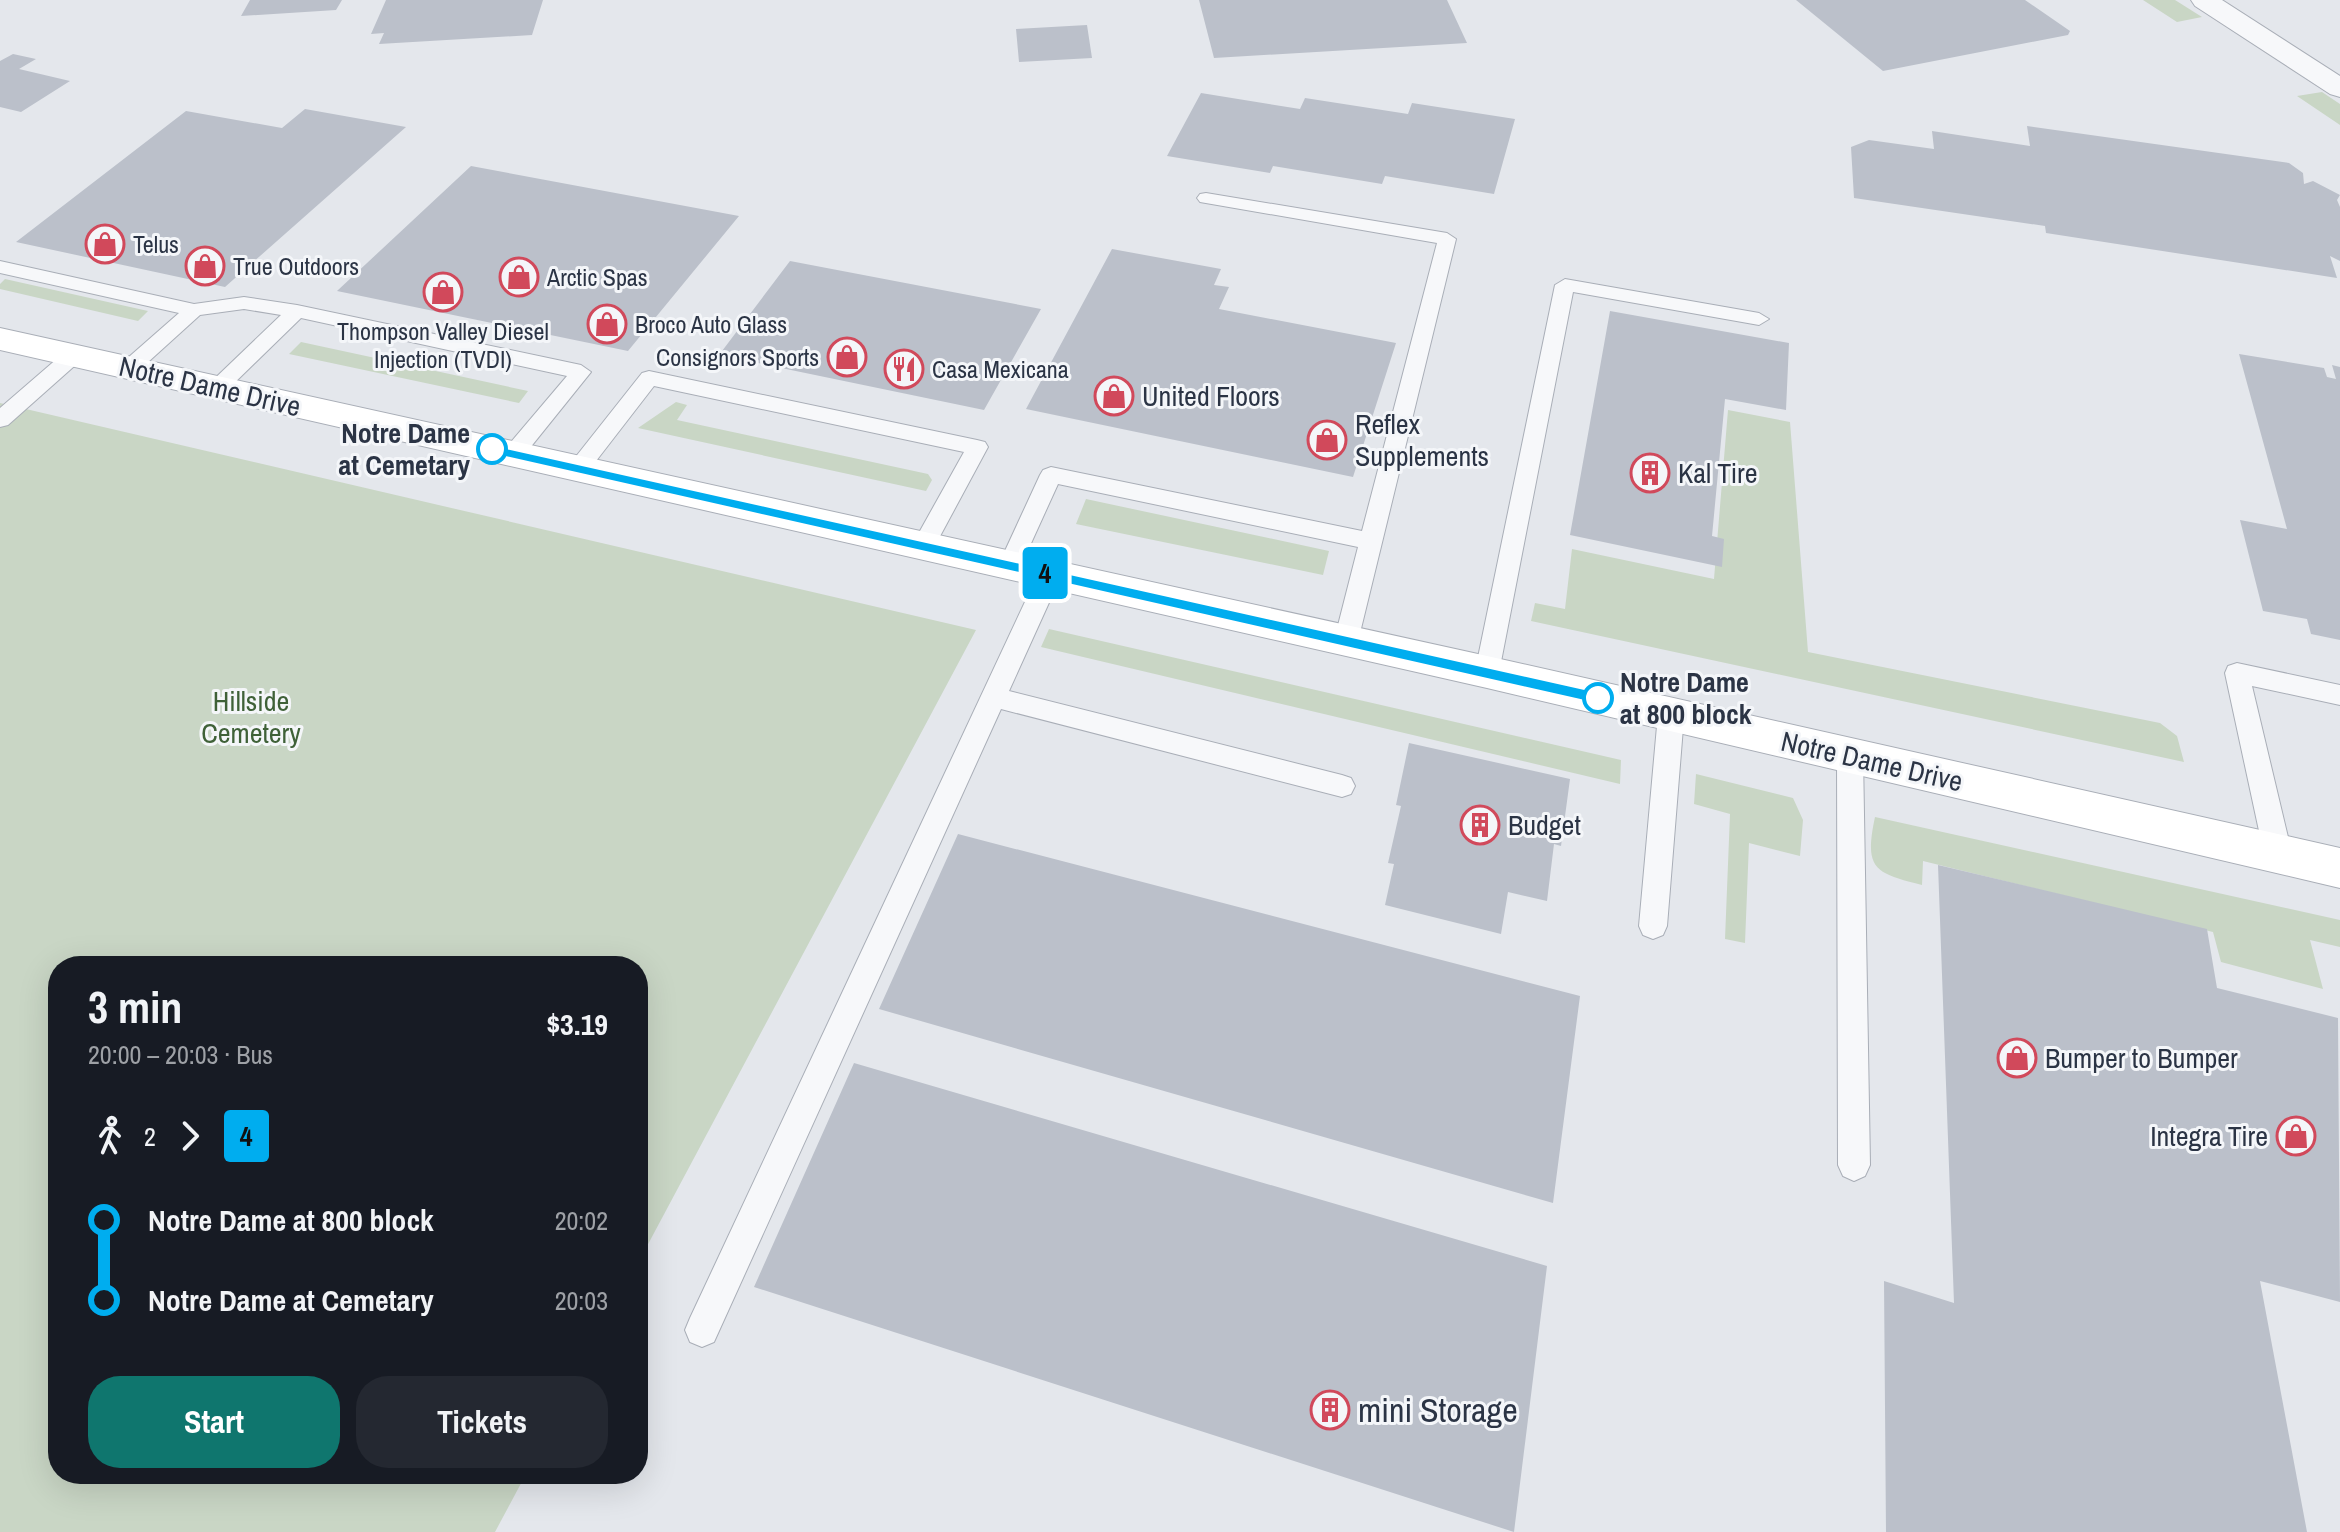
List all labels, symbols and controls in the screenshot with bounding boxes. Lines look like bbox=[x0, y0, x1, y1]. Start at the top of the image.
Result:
shop icon: Telus bbox=[84, 223, 126, 265]
place label: Telus bbox=[133, 228, 179, 260]
shop icon: True Outdoors bbox=[184, 245, 226, 287]
place label: True Outdoors bbox=[233, 250, 359, 282]
shop icon: Arctic Spas bbox=[498, 256, 540, 298]
place label: Arctic Spas bbox=[546, 261, 648, 293]
shop icon: Thompson Valley Diesel Injection (TVDI) bbox=[422, 271, 464, 313]
shop icon: Broco Auto Glass bbox=[586, 303, 628, 345]
place label: Broco Auto Glass bbox=[635, 308, 787, 340]
place label: Thompson Valley Diesel Injection (TVDI) bbox=[337, 315, 549, 375]
shop icon: Consignors Sports bbox=[826, 336, 868, 378]
place label: Consignors Sports bbox=[656, 341, 819, 373]
street label: Notre Dame Drive bbox=[116, 347, 304, 425]
restaurant icon: Casa Mexicana bbox=[883, 348, 925, 390]
place label: Casa Mexicana bbox=[932, 353, 1069, 385]
shop icon: United Floors bbox=[1093, 375, 1135, 417]
place label: United Floors bbox=[1142, 377, 1280, 415]
place label: Reflex Supplements bbox=[1355, 405, 1489, 475]
place label: Notre Dame at Cemetary bbox=[339, 414, 470, 484]
shop icon: Reflex Supplements bbox=[1306, 419, 1348, 461]
marker: Notre Dame at Cemetary bbox=[477, 434, 507, 464]
building icon: Kal Tire bbox=[1629, 452, 1671, 494]
place label: Kal Tire bbox=[1678, 454, 1758, 492]
line badge: 4 bbox=[1019, 547, 1071, 599]
text: 4 bbox=[1039, 554, 1051, 592]
place label: Notre Dame at 800 block bbox=[1620, 663, 1752, 733]
park label: Hillside Cemetery bbox=[201, 682, 301, 752]
marker: Notre Dame at 800 block bbox=[1583, 683, 1613, 713]
street label: Notre Dame Drive bbox=[1778, 722, 1966, 800]
building icon: Budget bbox=[1459, 804, 1501, 846]
place label: Budget bbox=[1508, 806, 1581, 844]
text: 3 min bbox=[88, 977, 182, 1037]
text: $3.19 bbox=[546, 1004, 608, 1044]
text: 20:00 – 20:03 · Bus bbox=[88, 1037, 273, 1072]
shop icon: Bumper to Bumper bbox=[1996, 1037, 2038, 1079]
place label: Bumper to Bumper bbox=[2045, 1039, 2238, 1077]
icon: walk bbox=[88, 1114, 132, 1158]
icon: forward bbox=[168, 1114, 212, 1158]
shop icon: Integra Tire bbox=[2275, 1115, 2317, 1157]
text: 4 bbox=[240, 1117, 253, 1155]
place label: Integra Tire bbox=[2150, 1117, 2268, 1155]
text: 2 bbox=[144, 1119, 156, 1154]
text: Notre Dame at 800 block bbox=[148, 1200, 434, 1240]
text: 20:02 bbox=[555, 1203, 608, 1238]
text: Notre Dame at Cemetary bbox=[148, 1280, 434, 1320]
text: 20:03 bbox=[555, 1283, 608, 1318]
button: Start bbox=[88, 1376, 340, 1468]
button: Tickets bbox=[356, 1376, 608, 1468]
place label: mini Storage bbox=[1358, 1387, 1518, 1433]
building icon: mini Storage bbox=[1309, 1389, 1351, 1431]

